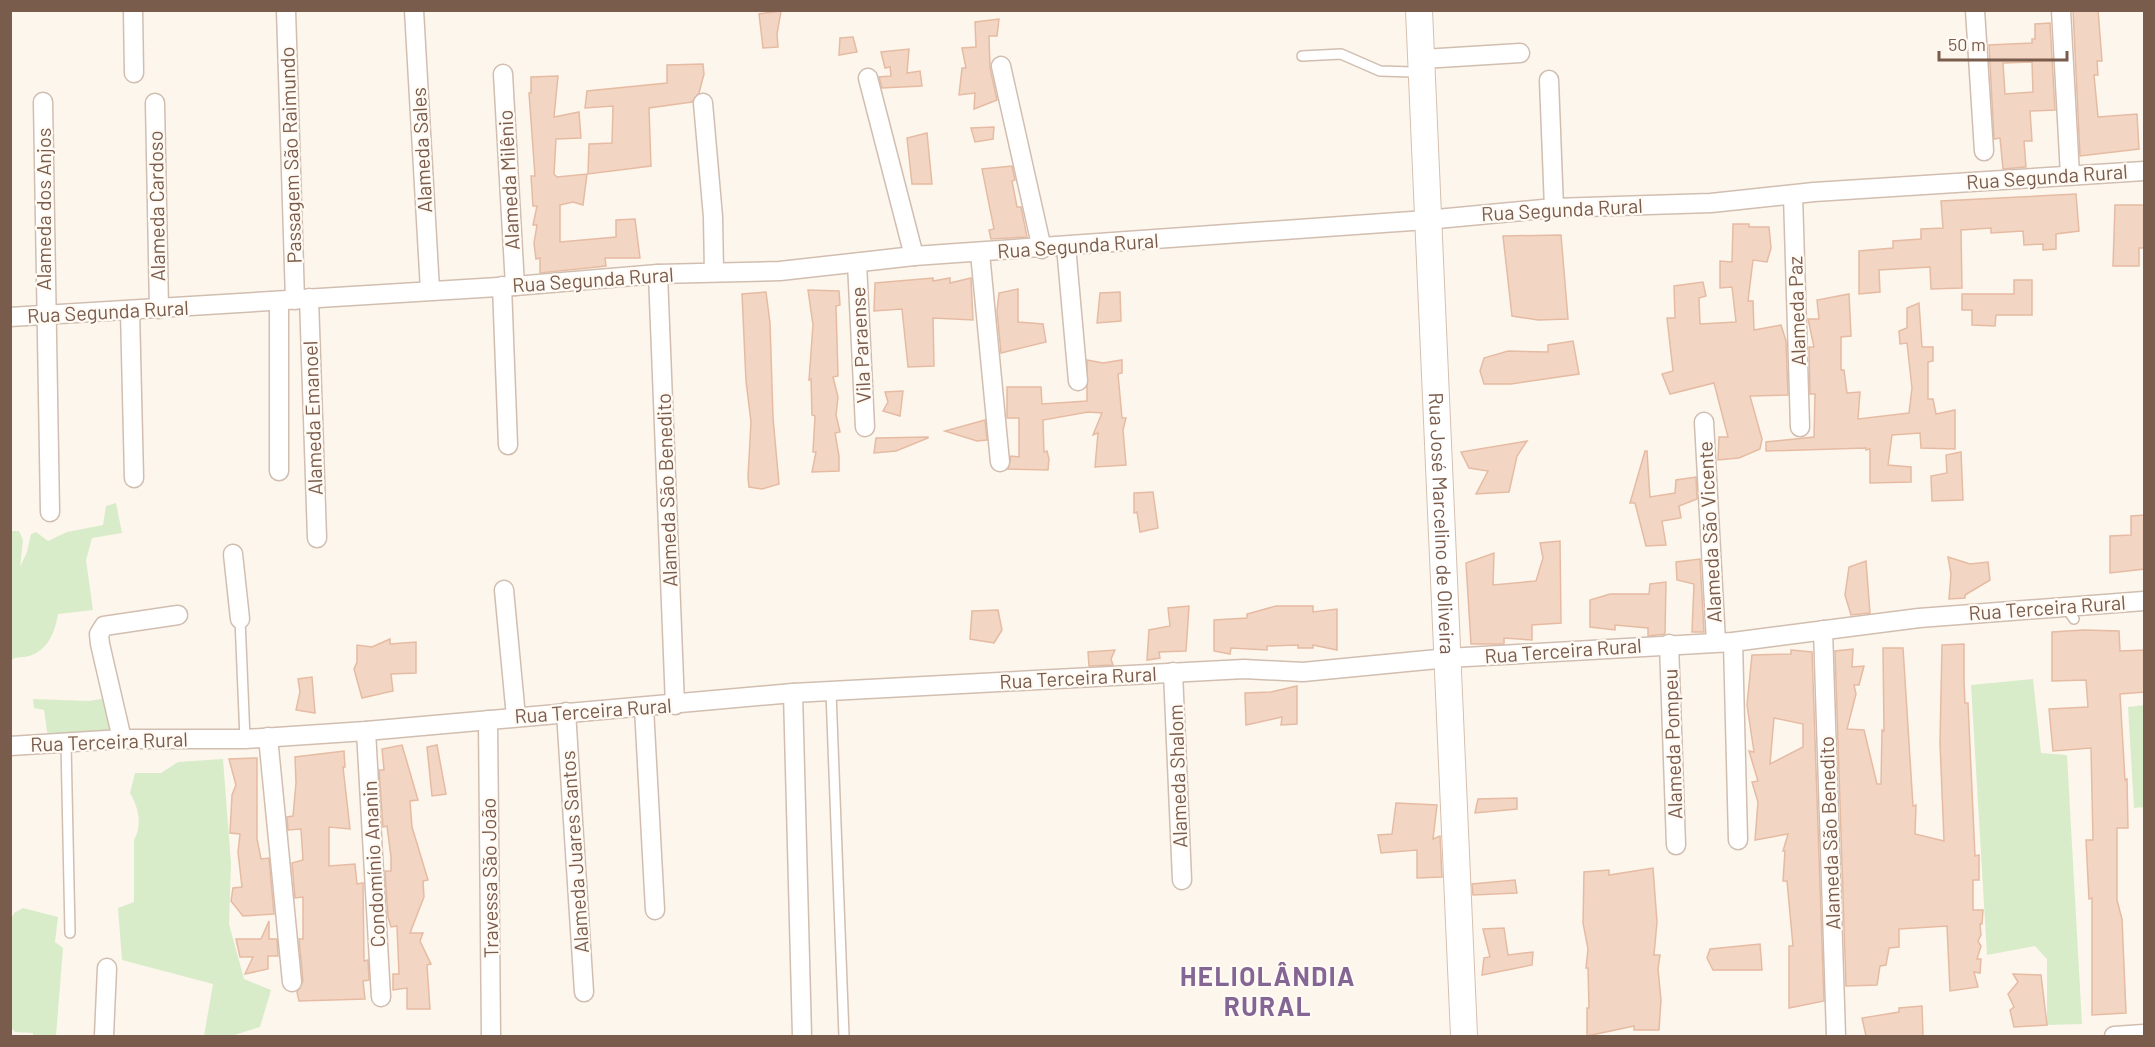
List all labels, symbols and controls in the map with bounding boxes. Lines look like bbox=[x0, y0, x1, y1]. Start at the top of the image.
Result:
scale bar bbox=[1939, 24, 2066, 62]
text: 50 m bbox=[1948, 33, 1986, 55]
street label: Passagem São Raimundo bbox=[274, 46, 306, 264]
street label: Alameda Sales bbox=[406, 87, 436, 213]
street label: Alameda Milênio bbox=[492, 109, 524, 251]
street label: Alameda dos Anjos bbox=[31, 128, 55, 290]
street label: Alameda Cardoso bbox=[143, 130, 169, 282]
street label: Rua Segunda Rural bbox=[1965, 158, 2128, 194]
street label: Rua Segunda Rural bbox=[1481, 193, 1643, 225]
street label: Rua Segunda Rural bbox=[996, 227, 1159, 263]
street label: Alameda Paz bbox=[1782, 256, 1810, 366]
street label: Rua Segunda Rural bbox=[511, 261, 674, 297]
street label: Vila Paraense bbox=[845, 286, 875, 404]
street label: Rua Segunda Rural bbox=[27, 295, 189, 327]
street label: Alameda Emanoel bbox=[297, 340, 327, 496]
street label: Rua José Marcelino de Oliveira bbox=[1425, 392, 1460, 655]
street label: Alameda São Benedito bbox=[651, 393, 681, 587]
street label: Alameda São Vicente bbox=[1692, 441, 1726, 624]
street label: Rua Terceira Rural bbox=[1967, 590, 2126, 624]
street label: Rua Terceira Rural bbox=[1483, 633, 1642, 667]
street label: Rua Terceira Rural bbox=[999, 661, 1157, 693]
street label: Alameda Pompeu bbox=[1657, 668, 1687, 820]
street label: Rua Terceira Rural bbox=[513, 693, 672, 727]
street label: Alameda Shalom bbox=[1162, 704, 1192, 848]
street label: Rua Terceira Rural bbox=[30, 726, 188, 756]
street label: Alameda São Benedito bbox=[1814, 736, 1844, 930]
street label: Alameda Juares Santos bbox=[555, 750, 593, 954]
street label: Condomínio Ananin bbox=[357, 780, 389, 948]
street label: Travessa São João bbox=[476, 798, 502, 958]
district label: HELIOLÂNDIA RURAL bbox=[1180, 960, 1356, 1021]

